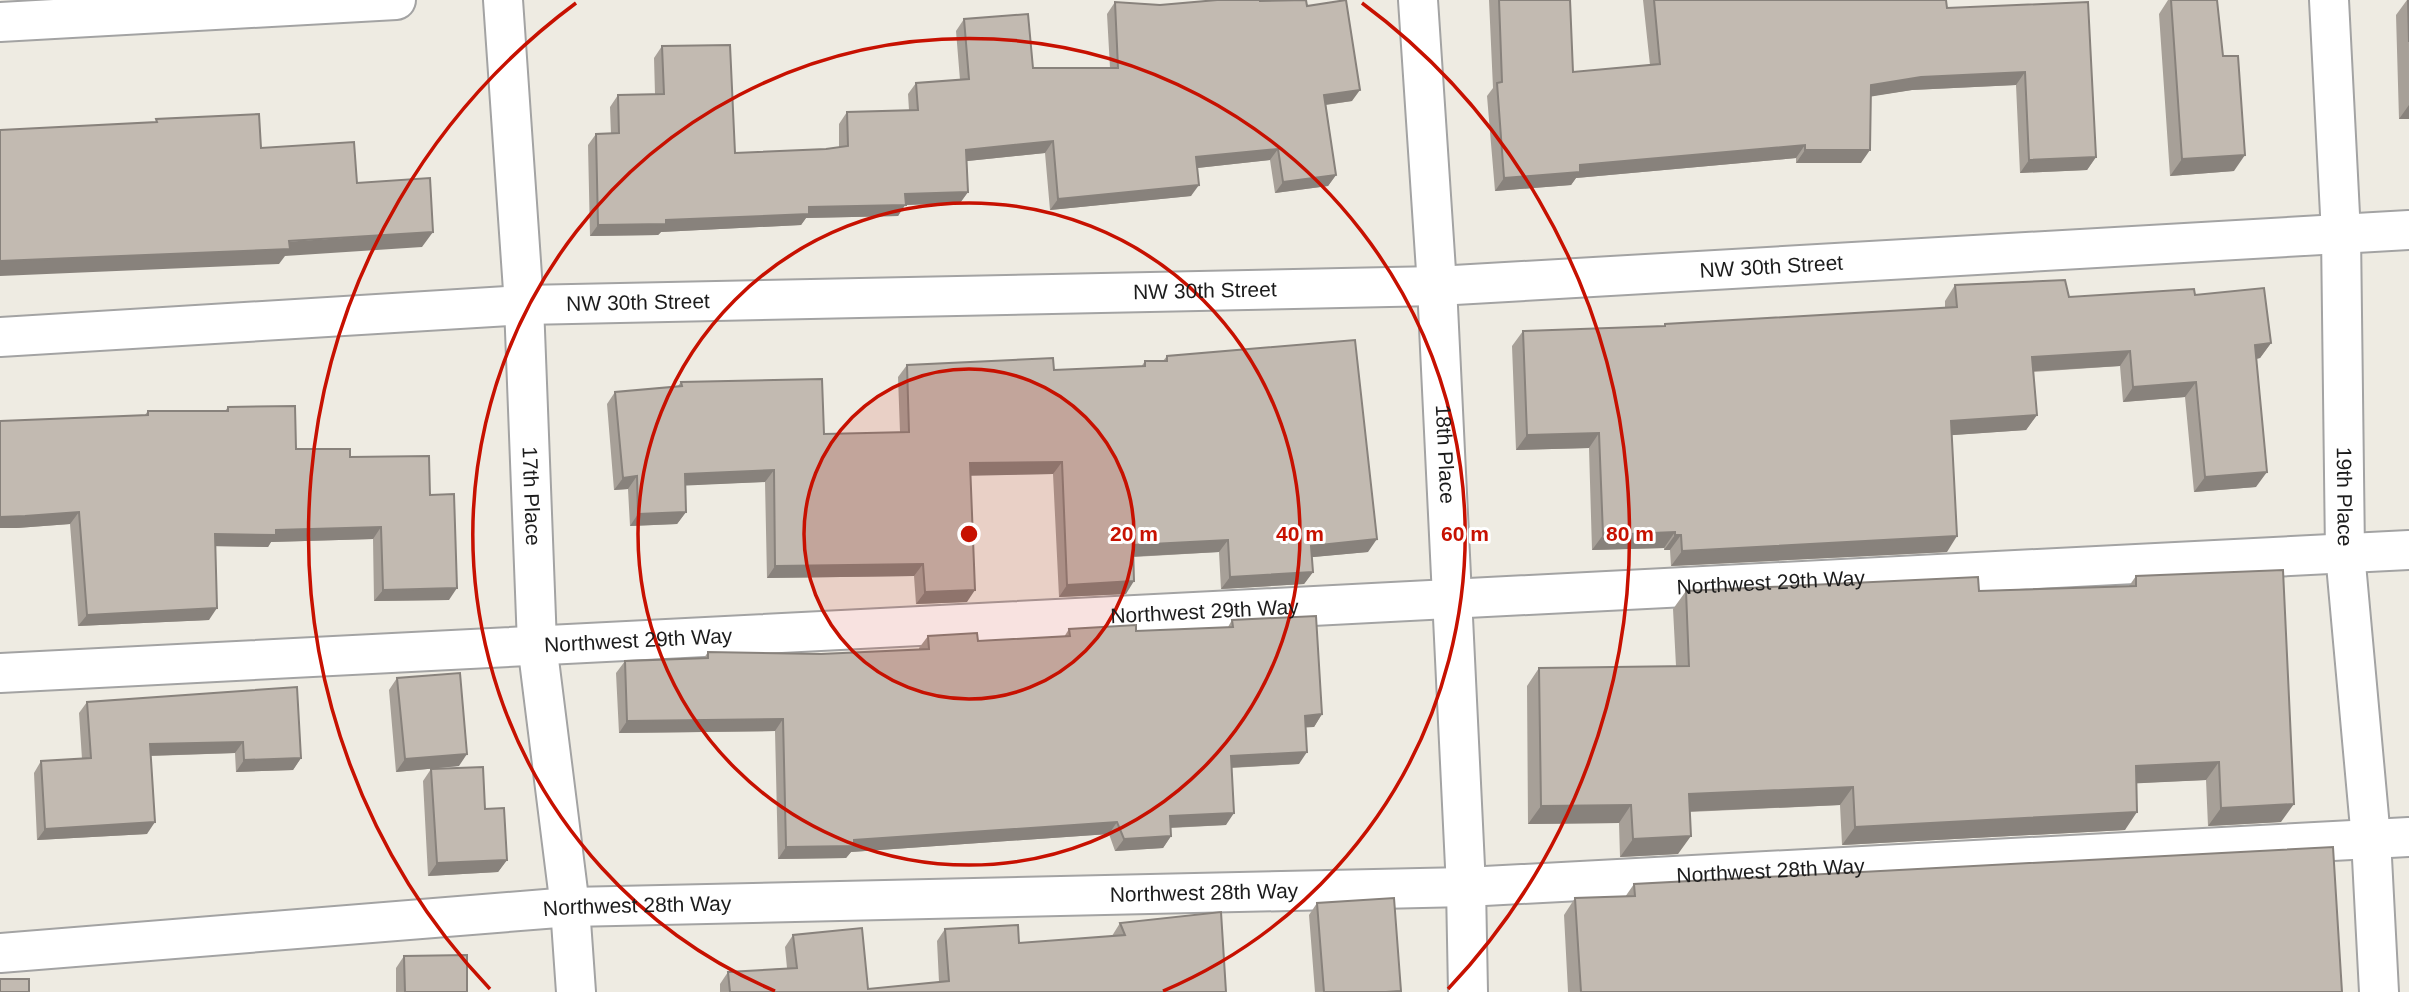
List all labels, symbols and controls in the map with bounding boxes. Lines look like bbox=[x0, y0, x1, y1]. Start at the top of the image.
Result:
street label: NW 30th Street bbox=[1699, 251, 1844, 282]
street label: NW 30th Street bbox=[1133, 277, 1277, 303]
street label: NW 30th Street bbox=[566, 289, 710, 315]
street label: 18th Place bbox=[1432, 404, 1459, 504]
street label: 17th Place bbox=[518, 446, 545, 546]
street label: 19th Place bbox=[2333, 447, 2357, 546]
centre of rings bbox=[957, 522, 981, 546]
text: 20 m bbox=[1110, 522, 1158, 545]
text: 40 m bbox=[1276, 522, 1324, 545]
text: 60 m bbox=[1441, 522, 1489, 545]
text: 80 m bbox=[1606, 522, 1654, 545]
street label: Northwest 29th Way bbox=[1676, 566, 1866, 598]
street label: Northwest 29th Way bbox=[1110, 595, 1300, 627]
street label: Northwest 29th Way bbox=[543, 624, 733, 656]
street label: Northwest 28th Way bbox=[1676, 854, 1866, 887]
street label: Northwest 28th Way bbox=[1110, 879, 1299, 906]
street label: Northwest 28th Way bbox=[542, 891, 732, 920]

